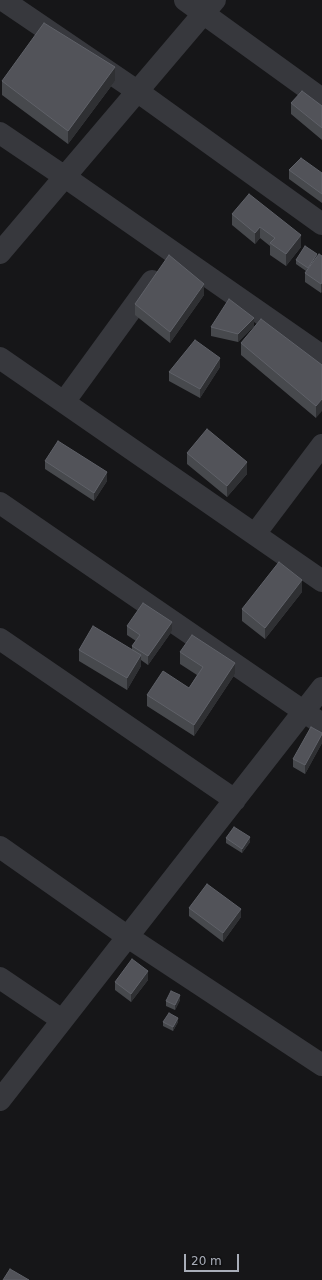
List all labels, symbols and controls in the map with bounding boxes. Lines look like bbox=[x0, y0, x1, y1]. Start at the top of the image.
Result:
scale bar bbox=[186, 1246, 241, 1272]
text: 20 m bbox=[191, 1254, 222, 1268]

